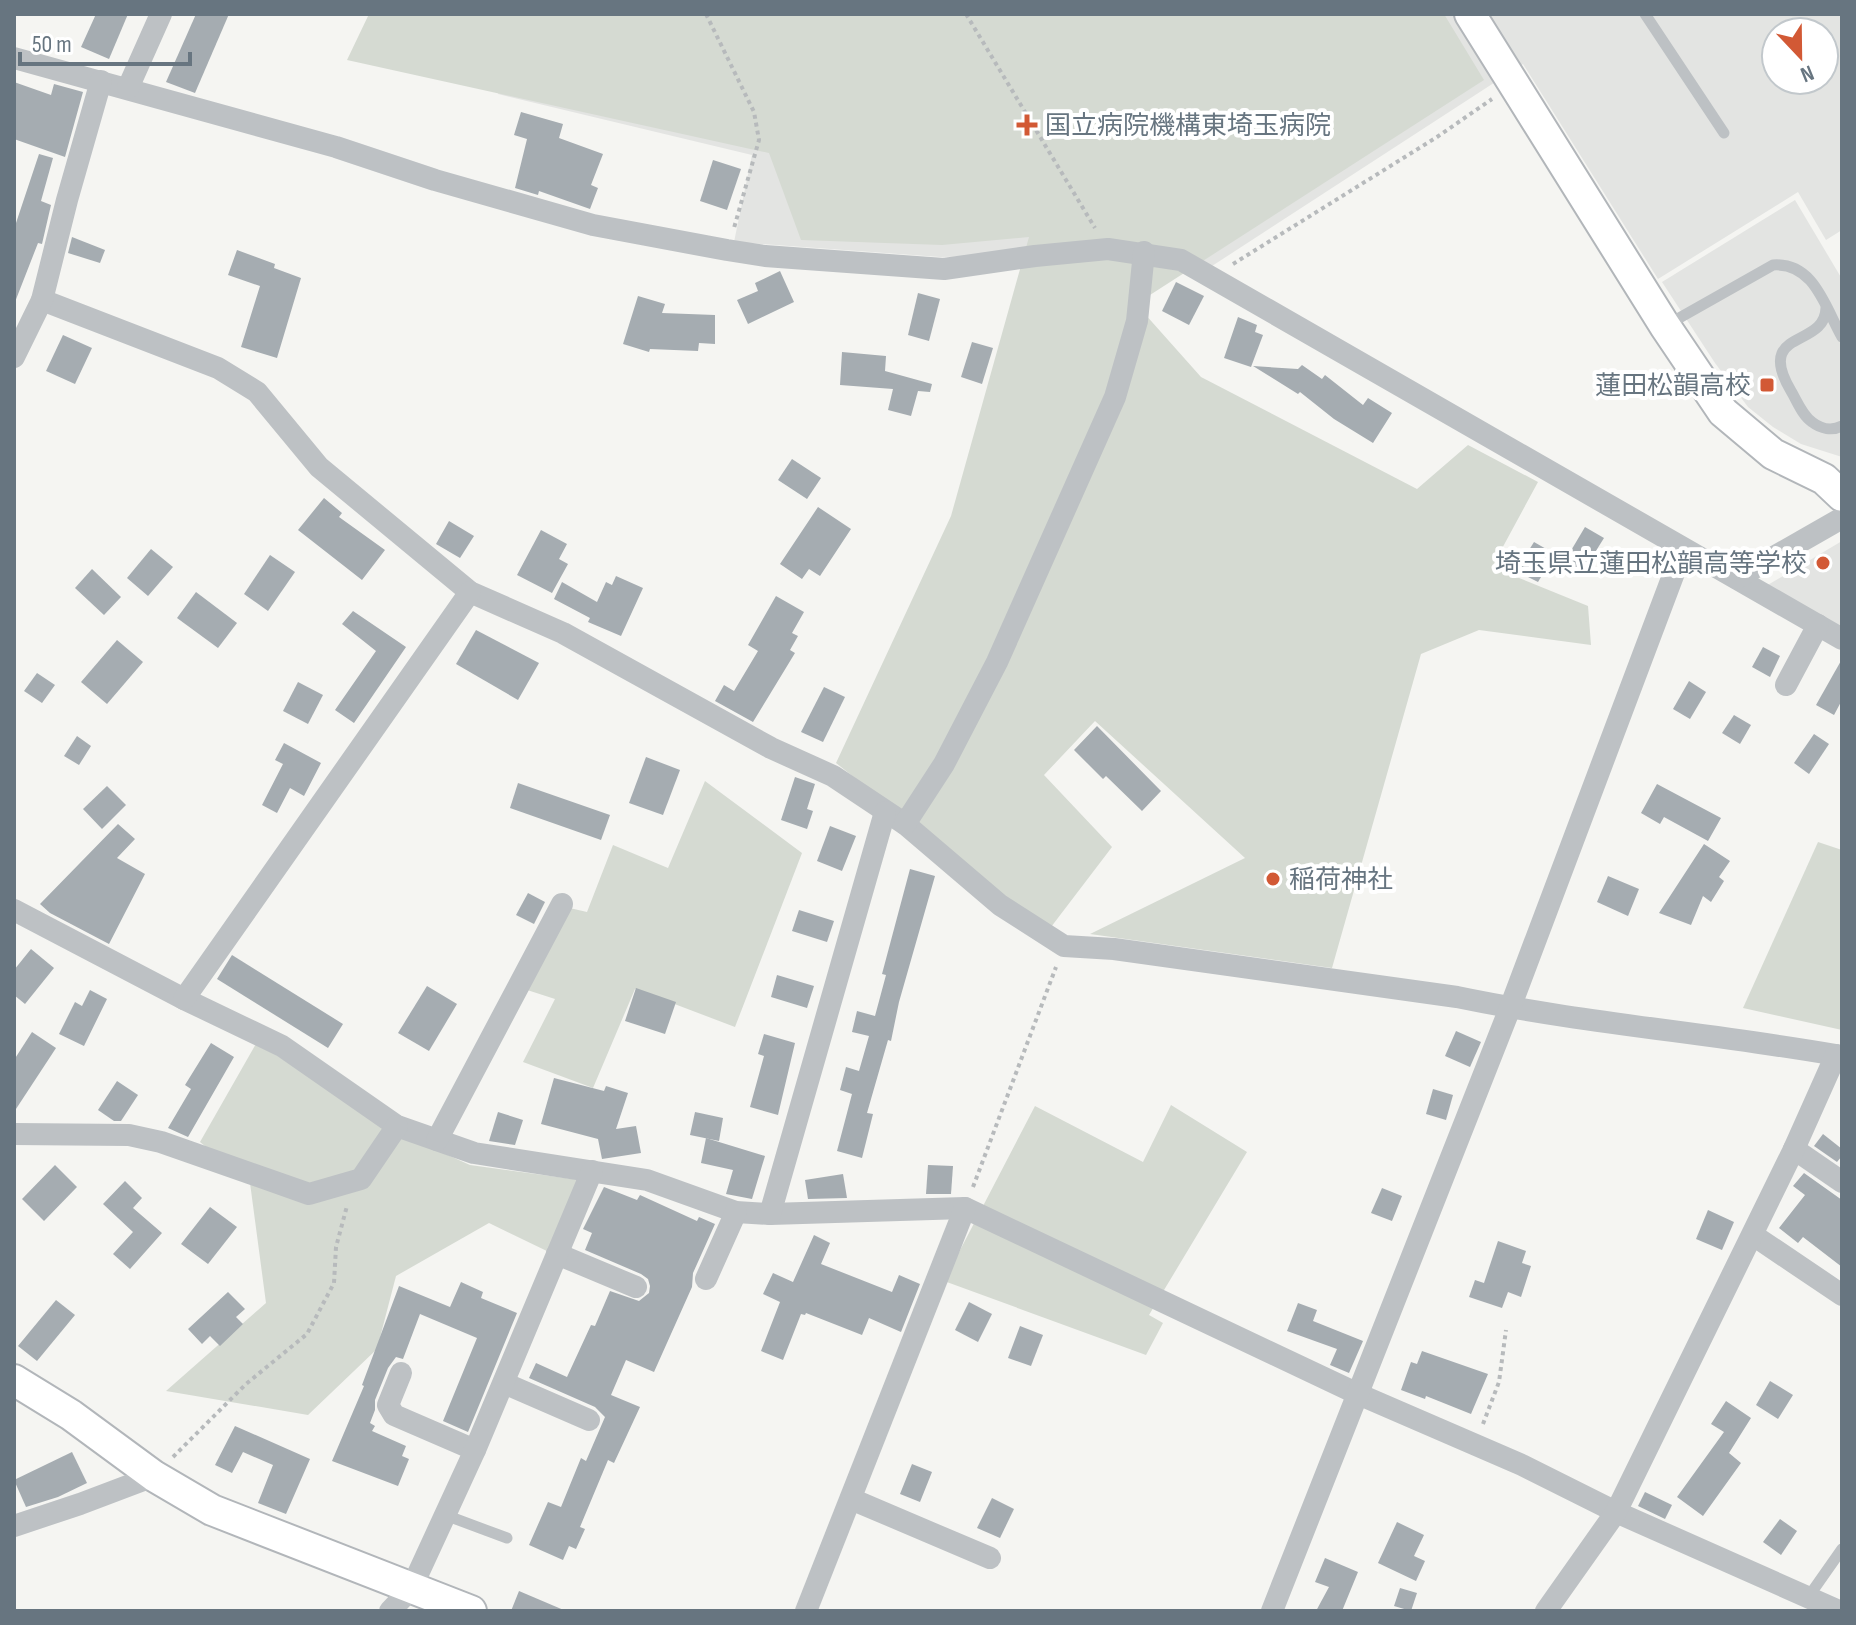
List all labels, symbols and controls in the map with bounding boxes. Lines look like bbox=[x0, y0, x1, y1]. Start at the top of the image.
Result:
scale bar bbox=[20, 16, 190, 66]
north arrow bbox=[1760, 16, 1840, 96]
text: 50 m bbox=[32, 30, 72, 59]
text: N bbox=[1796, 58, 1817, 88]
place label: 国立病院機構東埼玉病院 bbox=[1045, 111, 1331, 142]
marker: 国立病院機構東埼玉病院 bbox=[1016, 114, 1038, 136]
place label: 蓮田松韻高校 bbox=[1595, 371, 1751, 402]
marker: 蓮田松韻高校 bbox=[1758, 376, 1776, 394]
place label: 埼玉県立蓮田松韻高等学校 bbox=[1495, 549, 1807, 580]
marker: 埼玉県立蓮田松韻高等学校 bbox=[1814, 554, 1832, 572]
place label: 稲荷神社 bbox=[1289, 865, 1393, 896]
marker: 稲荷神社 bbox=[1264, 870, 1282, 888]

